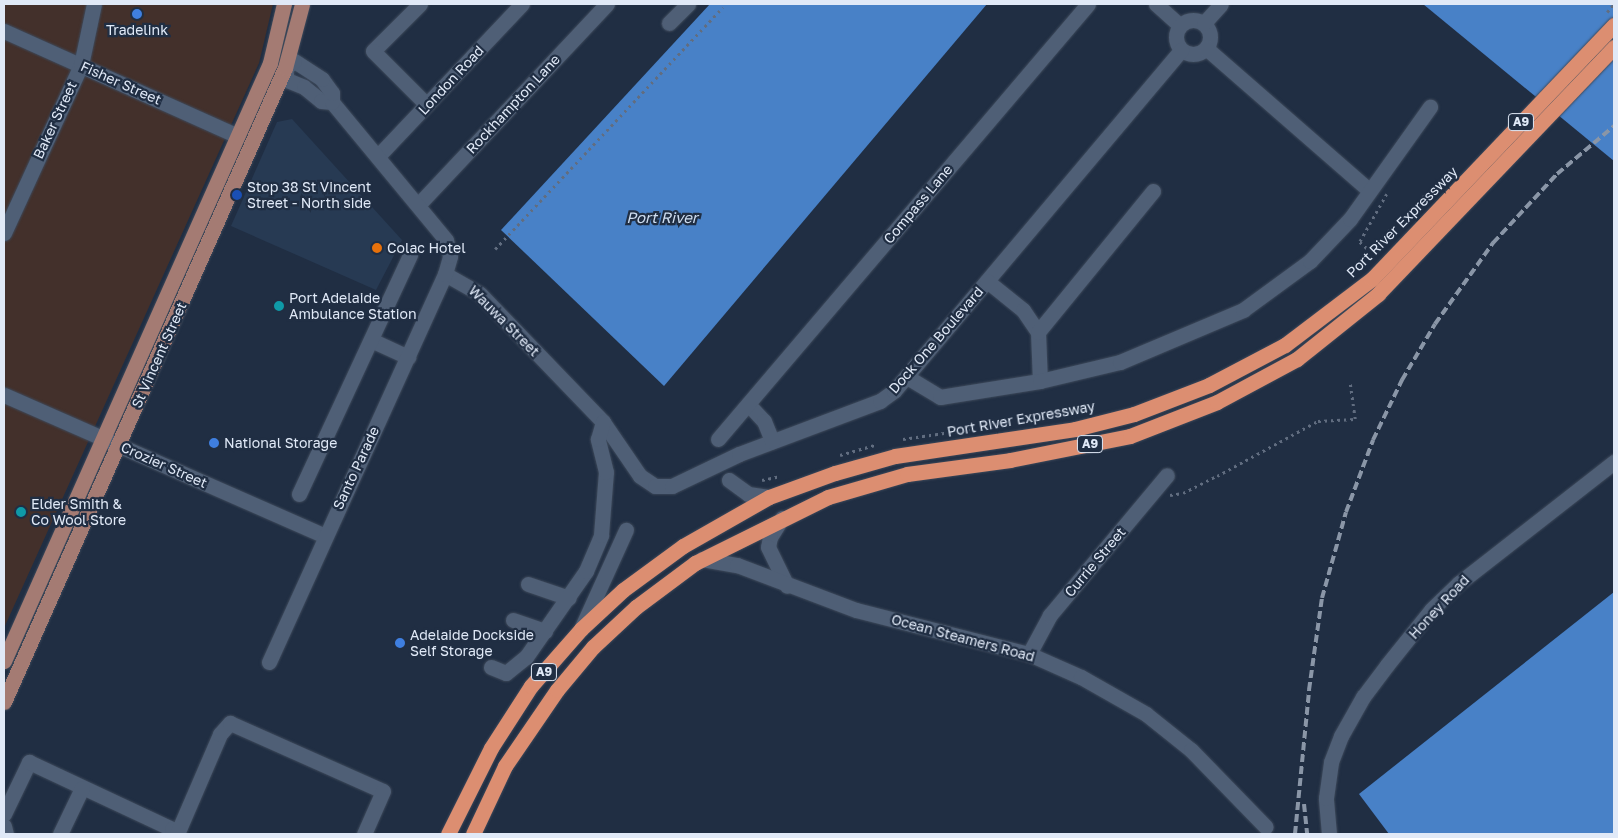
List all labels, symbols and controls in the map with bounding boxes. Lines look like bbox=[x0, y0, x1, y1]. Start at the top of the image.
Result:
marker: Tradelink bbox=[131, 8, 143, 20]
place label: Tradelink bbox=[106, 22, 168, 38]
street label: London Road bbox=[415, 42, 487, 118]
street label: Rockhampton Lane bbox=[463, 51, 563, 157]
street label: Fisher Street bbox=[78, 58, 164, 108]
street label: Baker Street bbox=[30, 79, 80, 161]
road number: A9 bbox=[1507, 112, 1535, 132]
street label: Compass Lane bbox=[880, 161, 956, 247]
street label: Port River Expressway bbox=[1343, 163, 1461, 281]
place label: Stop 38 St Vincent Street - North side bbox=[247, 179, 371, 212]
marker: Stop 38 St Vincent Street - North side bbox=[231, 189, 243, 201]
water label: Port River bbox=[626, 209, 698, 227]
place label: Colac Hotel bbox=[387, 240, 466, 256]
marker: Colac Hotel bbox=[371, 242, 383, 254]
street label: Wauwa Street bbox=[465, 282, 543, 360]
street label: Dock One Boulevard bbox=[885, 283, 987, 397]
place label: Port Adelaide Ambulance Station bbox=[289, 290, 417, 322]
street label: St Vincent Street bbox=[128, 299, 190, 411]
marker: Port Adelaide Ambulance Station bbox=[273, 300, 285, 312]
street label: Port River Expressway bbox=[946, 398, 1096, 440]
street label: Santo Parade bbox=[329, 424, 383, 512]
road number: A9 bbox=[1076, 434, 1104, 454]
place label: National Storage bbox=[224, 435, 337, 451]
marker: National Storage bbox=[208, 437, 220, 449]
street label: Crozier Street bbox=[118, 438, 210, 492]
place label: Elder Smith & Co Wool Store bbox=[31, 496, 126, 528]
marker: Elder Smith & Co Wool Store bbox=[15, 506, 27, 518]
street label: Currie Street bbox=[1061, 524, 1129, 600]
street label: Honey Road bbox=[1405, 572, 1473, 642]
street label: Ocean Steamers Road bbox=[890, 611, 1036, 665]
place label: Adelaide Dockside Self Storage bbox=[410, 627, 534, 660]
marker: Adelaide Dockside Self Storage bbox=[394, 637, 406, 649]
road number: A9 bbox=[530, 662, 558, 682]

